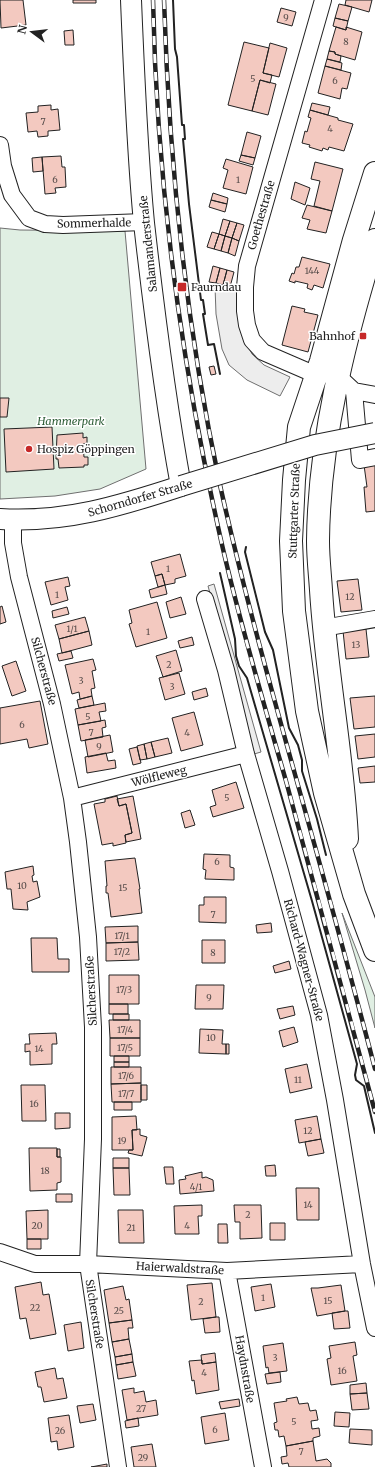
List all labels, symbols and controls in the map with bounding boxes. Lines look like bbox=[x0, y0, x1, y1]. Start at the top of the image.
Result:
north arrow bbox=[12, 12, 52, 52]
house number: 9 bbox=[283, 12, 289, 23]
text: N bbox=[14, 23, 30, 35]
house number: 8 bbox=[343, 36, 349, 47]
house number: 5 bbox=[250, 73, 256, 84]
house number: 6 bbox=[332, 75, 338, 86]
house number: 7 bbox=[40, 116, 46, 127]
house number: 4 bbox=[327, 123, 333, 134]
house number: 6 bbox=[52, 174, 58, 185]
house number: 1 bbox=[236, 174, 240, 185]
street label: Goethestraße bbox=[244, 178, 278, 251]
street label: Salamanderstraße bbox=[136, 195, 160, 293]
street label: Sommerhalde bbox=[57, 215, 132, 231]
house number: 144 bbox=[305, 265, 320, 276]
place label: Faurndau bbox=[191, 280, 242, 294]
marker: Faurndau bbox=[176, 281, 188, 293]
place label: Bahnhof bbox=[309, 329, 356, 343]
marker: Bahnhof bbox=[358, 331, 368, 341]
park label: Hammerpark bbox=[36, 414, 105, 428]
place label: Hospiz Göppingen bbox=[37, 442, 135, 456]
marker: Hospiz Göppingen bbox=[24, 444, 34, 454]
street label: Stuttgarter Straße bbox=[285, 463, 303, 559]
street label: Schorndorfer Straße bbox=[86, 476, 194, 520]
house number: 1 bbox=[166, 563, 170, 574]
house number: 1 bbox=[55, 589, 59, 600]
house number: 12 bbox=[345, 591, 355, 602]
house number: 1/1 bbox=[66, 623, 78, 634]
house number: 1 bbox=[146, 626, 150, 637]
street label: Silcherstraße bbox=[28, 635, 60, 707]
house number: 13 bbox=[352, 639, 360, 650]
house number: 2 bbox=[166, 659, 172, 670]
house number: 3 bbox=[78, 675, 84, 686]
house number: 3 bbox=[169, 681, 175, 692]
house number: 5 bbox=[85, 711, 91, 722]
house number: 6 bbox=[19, 719, 25, 730]
house number: 7 bbox=[88, 727, 94, 738]
house number: 4 bbox=[184, 727, 190, 738]
house number: 9 bbox=[96, 741, 102, 752]
street label: Wölfleweg bbox=[129, 762, 188, 790]
house number: 5 bbox=[224, 792, 230, 803]
house number: 6 bbox=[214, 856, 220, 867]
house number: 10 bbox=[17, 880, 27, 891]
house number: 15 bbox=[118, 882, 128, 893]
street label: Richard-Wagner-Straße bbox=[281, 897, 327, 1023]
house number: 7 bbox=[210, 909, 216, 920]
house number: 17/1 bbox=[114, 930, 130, 941]
house number: 17/2 bbox=[114, 946, 130, 957]
house number: 8 bbox=[210, 947, 216, 958]
street label: Silcherstraße bbox=[82, 955, 100, 1026]
house number: 17/3 bbox=[116, 984, 132, 995]
house number: 9 bbox=[206, 992, 212, 1003]
house number: 17/4 bbox=[117, 1024, 133, 1035]
house number: 10 bbox=[206, 1032, 216, 1043]
house number: 17/5 bbox=[117, 1042, 133, 1053]
house number: 14 bbox=[34, 1043, 44, 1054]
house number: 17/6 bbox=[118, 1070, 135, 1081]
house number: 11 bbox=[294, 1074, 302, 1085]
house number: 17/7 bbox=[118, 1088, 134, 1099]
house number: 16 bbox=[29, 1098, 39, 1109]
house number: 12 bbox=[303, 1125, 313, 1136]
house number: 19 bbox=[117, 1135, 127, 1146]
house number: 18 bbox=[40, 1165, 50, 1176]
house number: 4/1 bbox=[190, 1181, 202, 1192]
house number: 14 bbox=[303, 1199, 313, 1210]
house number: 2 bbox=[245, 1209, 251, 1220]
house number: 20 bbox=[32, 1220, 43, 1231]
house number: 4 bbox=[184, 1220, 190, 1231]
house number: 21 bbox=[126, 1222, 136, 1233]
street label: Haierwaldstraße bbox=[136, 1259, 225, 1277]
street label: Silcherstraße bbox=[83, 1278, 107, 1350]
house number: 1 bbox=[261, 1292, 265, 1303]
house number: 15 bbox=[323, 1295, 333, 1306]
house number: 2 bbox=[198, 1296, 204, 1307]
house number: 22 bbox=[30, 1302, 40, 1313]
house number: 25 bbox=[114, 1305, 124, 1316]
street label: Haydnstraße bbox=[232, 1334, 258, 1404]
house number: 3 bbox=[272, 1352, 278, 1363]
house number: 16 bbox=[337, 1365, 347, 1376]
house number: 4 bbox=[201, 1367, 207, 1378]
house number: 27 bbox=[136, 1403, 146, 1414]
house number: 5 bbox=[291, 1416, 297, 1427]
house number: 6 bbox=[212, 1424, 218, 1435]
house number: 26 bbox=[55, 1425, 66, 1436]
house number: 7 bbox=[298, 1446, 304, 1457]
house number: 29 bbox=[138, 1452, 148, 1463]

